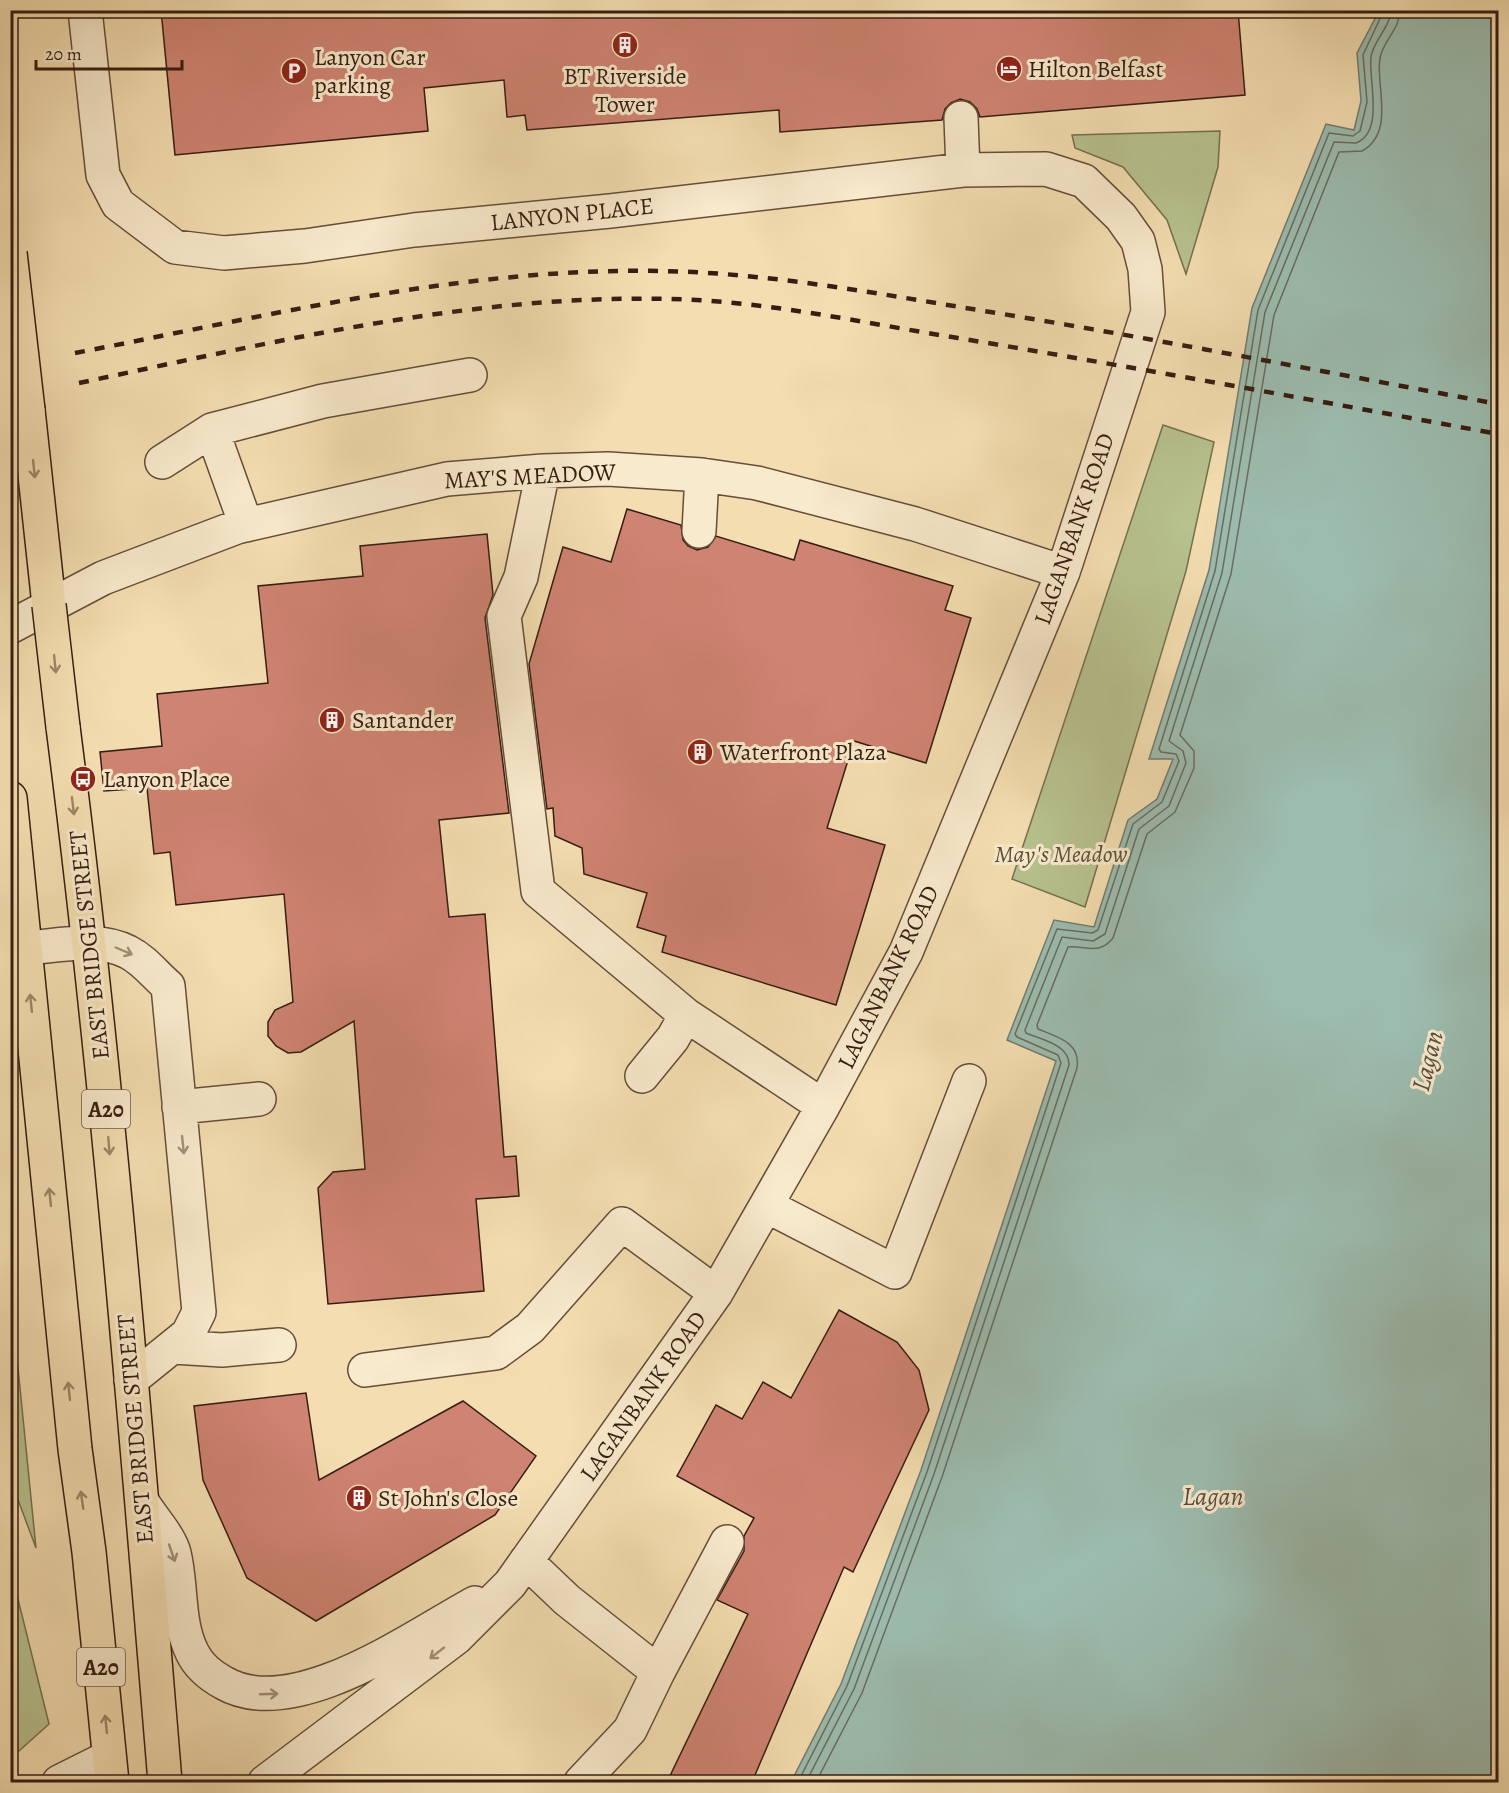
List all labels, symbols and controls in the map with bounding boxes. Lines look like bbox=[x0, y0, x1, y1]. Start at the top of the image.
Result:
building icon: BT Riverside Tower bbox=[610, 30, 640, 60]
scale bar bbox=[36, 33, 182, 71]
place label: Lanyon Car parking bbox=[314, 41, 426, 101]
text: 20 m bbox=[45, 42, 82, 66]
place label: Hilton Belfast bbox=[1028, 53, 1163, 85]
hotel icon: Hilton Belfast bbox=[994, 54, 1024, 84]
parking icon: Lanyon Car parking bbox=[279, 56, 309, 86]
place label: BT Riverside Tower bbox=[563, 60, 687, 120]
street label: LANYON PLACE bbox=[489, 190, 655, 238]
street label: LAGANBANK ROAD bbox=[1026, 429, 1122, 629]
street label: MAY'S MEADOW bbox=[443, 455, 617, 496]
one-way arrow bbox=[29, 458, 40, 478]
one-way arrow bbox=[50, 653, 61, 673]
place label: Santander bbox=[352, 704, 454, 736]
building icon: Santander bbox=[317, 705, 347, 735]
place label: Waterfront Plaza bbox=[719, 736, 887, 768]
building icon: Waterfront Plaza bbox=[685, 737, 715, 767]
place label: Lanyon Place bbox=[103, 763, 230, 795]
bus stop icon: Lanyon Place bbox=[68, 764, 98, 794]
one-way arrow bbox=[68, 795, 79, 815]
street label: EAST BRIDGE STREET bbox=[61, 829, 117, 1061]
park label: May's Meadow bbox=[994, 838, 1128, 870]
street label: LAGANBANK ROAD bbox=[830, 880, 946, 1074]
one-way arrow bbox=[115, 946, 133, 958]
one-way arrow bbox=[25, 993, 36, 1013]
water label: Lagan bbox=[1403, 1027, 1452, 1095]
road number: A20 bbox=[82, 1090, 130, 1128]
one-way arrow bbox=[104, 1135, 115, 1155]
one-way arrow bbox=[178, 1135, 189, 1155]
one-way arrow bbox=[44, 1187, 55, 1207]
street label: LAGANBANK ROAD bbox=[572, 1305, 714, 1487]
street label: EAST BRIDGE STREET bbox=[109, 1313, 161, 1545]
one-way arrow bbox=[63, 1382, 74, 1401]
water label: Lagan bbox=[1182, 1479, 1244, 1514]
place label: St John's Close bbox=[378, 1482, 518, 1514]
building icon: St John's Close bbox=[344, 1483, 374, 1513]
one-way arrow bbox=[77, 1491, 88, 1511]
one-way arrow bbox=[167, 1543, 178, 1562]
one-way arrow bbox=[429, 1646, 445, 1659]
road number: A20 bbox=[77, 1648, 125, 1686]
one-way arrow bbox=[258, 1688, 278, 1699]
one-way arrow bbox=[100, 1715, 111, 1735]

